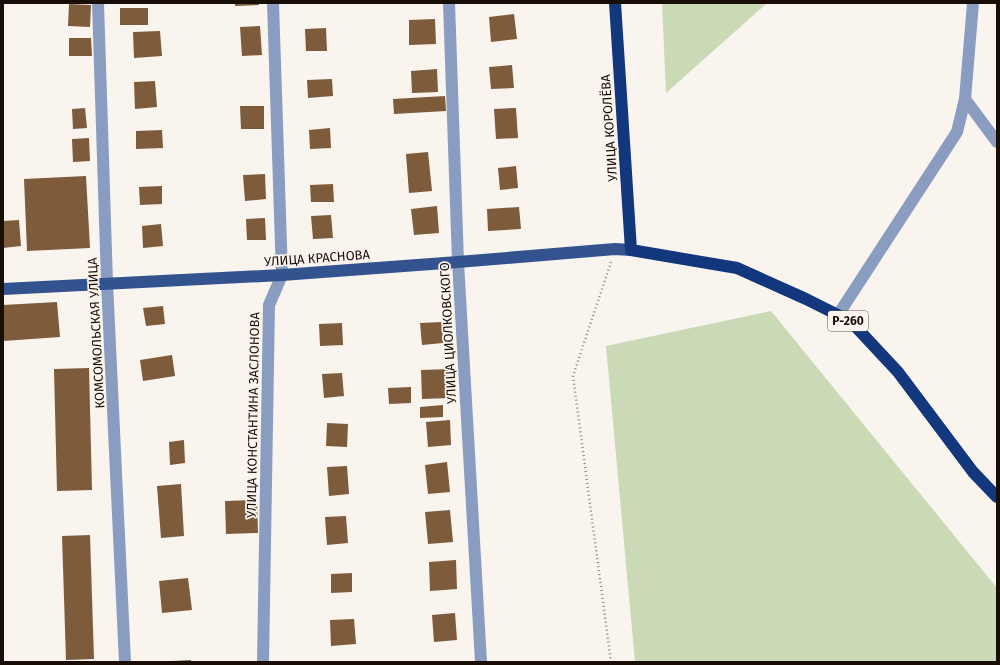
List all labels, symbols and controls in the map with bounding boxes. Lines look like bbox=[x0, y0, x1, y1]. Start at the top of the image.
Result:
street label: УЛИЦА КОРОЛЁВА bbox=[598, 73, 620, 182]
street label: УЛИЦА КРАСНОВА bbox=[264, 247, 371, 269]
street label: КОМСОМОЛЬСКАЯ УЛИЦА bbox=[85, 257, 107, 409]
street label: УЛИЦА ЦИОЛКОВСКОГО bbox=[437, 262, 459, 404]
street label: УЛИЦА КОНСТАНТИНА ЗАСЛОНОВА bbox=[244, 311, 262, 518]
road number: Р-260 bbox=[828, 311, 868, 331]

